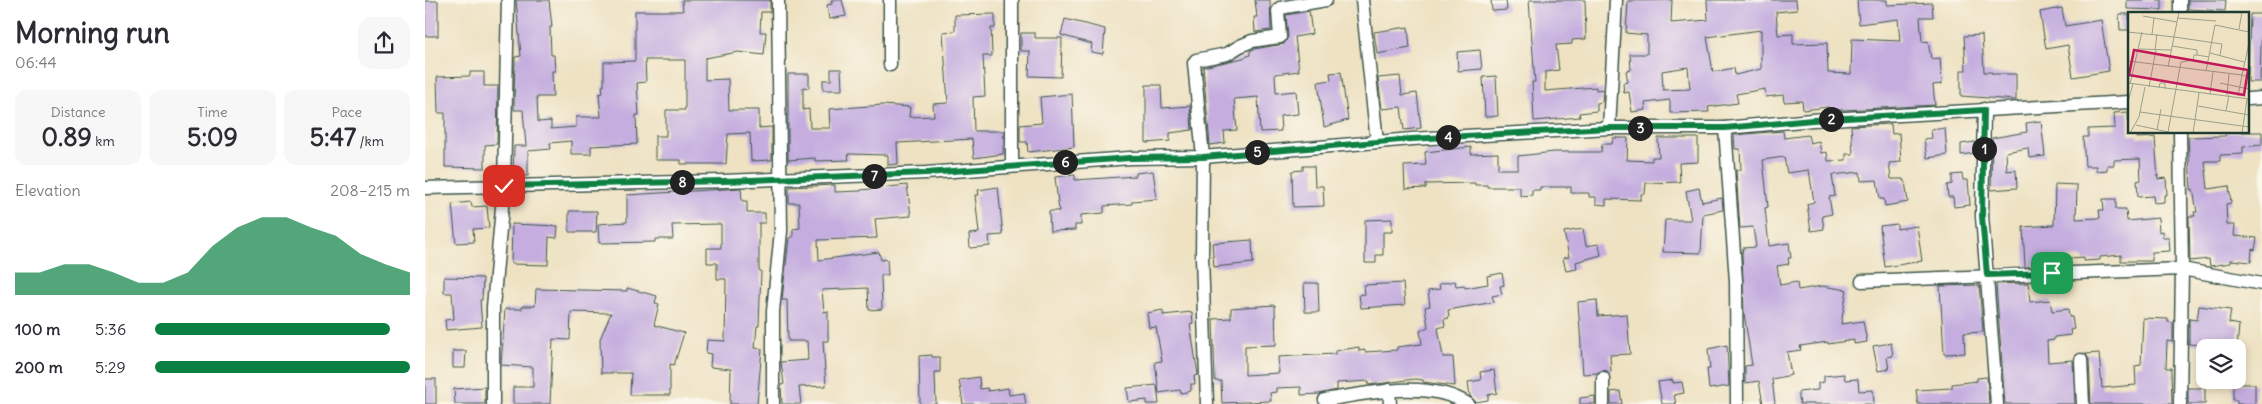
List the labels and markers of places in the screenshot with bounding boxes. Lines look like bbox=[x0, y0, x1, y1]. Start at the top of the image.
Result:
pin: 2 bbox=[1819, 106, 1843, 132]
pin: 3 bbox=[1627, 116, 1653, 140]
pin: 4 bbox=[1435, 124, 1461, 150]
pin: 1 bbox=[1971, 136, 1997, 162]
pin: 5 bbox=[1245, 140, 1269, 164]
pin: 6 bbox=[1053, 150, 1077, 174]
pin: 7 bbox=[861, 164, 887, 188]
pin bbox=[483, 165, 525, 207]
pin: 8 bbox=[669, 170, 695, 194]
pin bbox=[2031, 252, 2073, 294]

